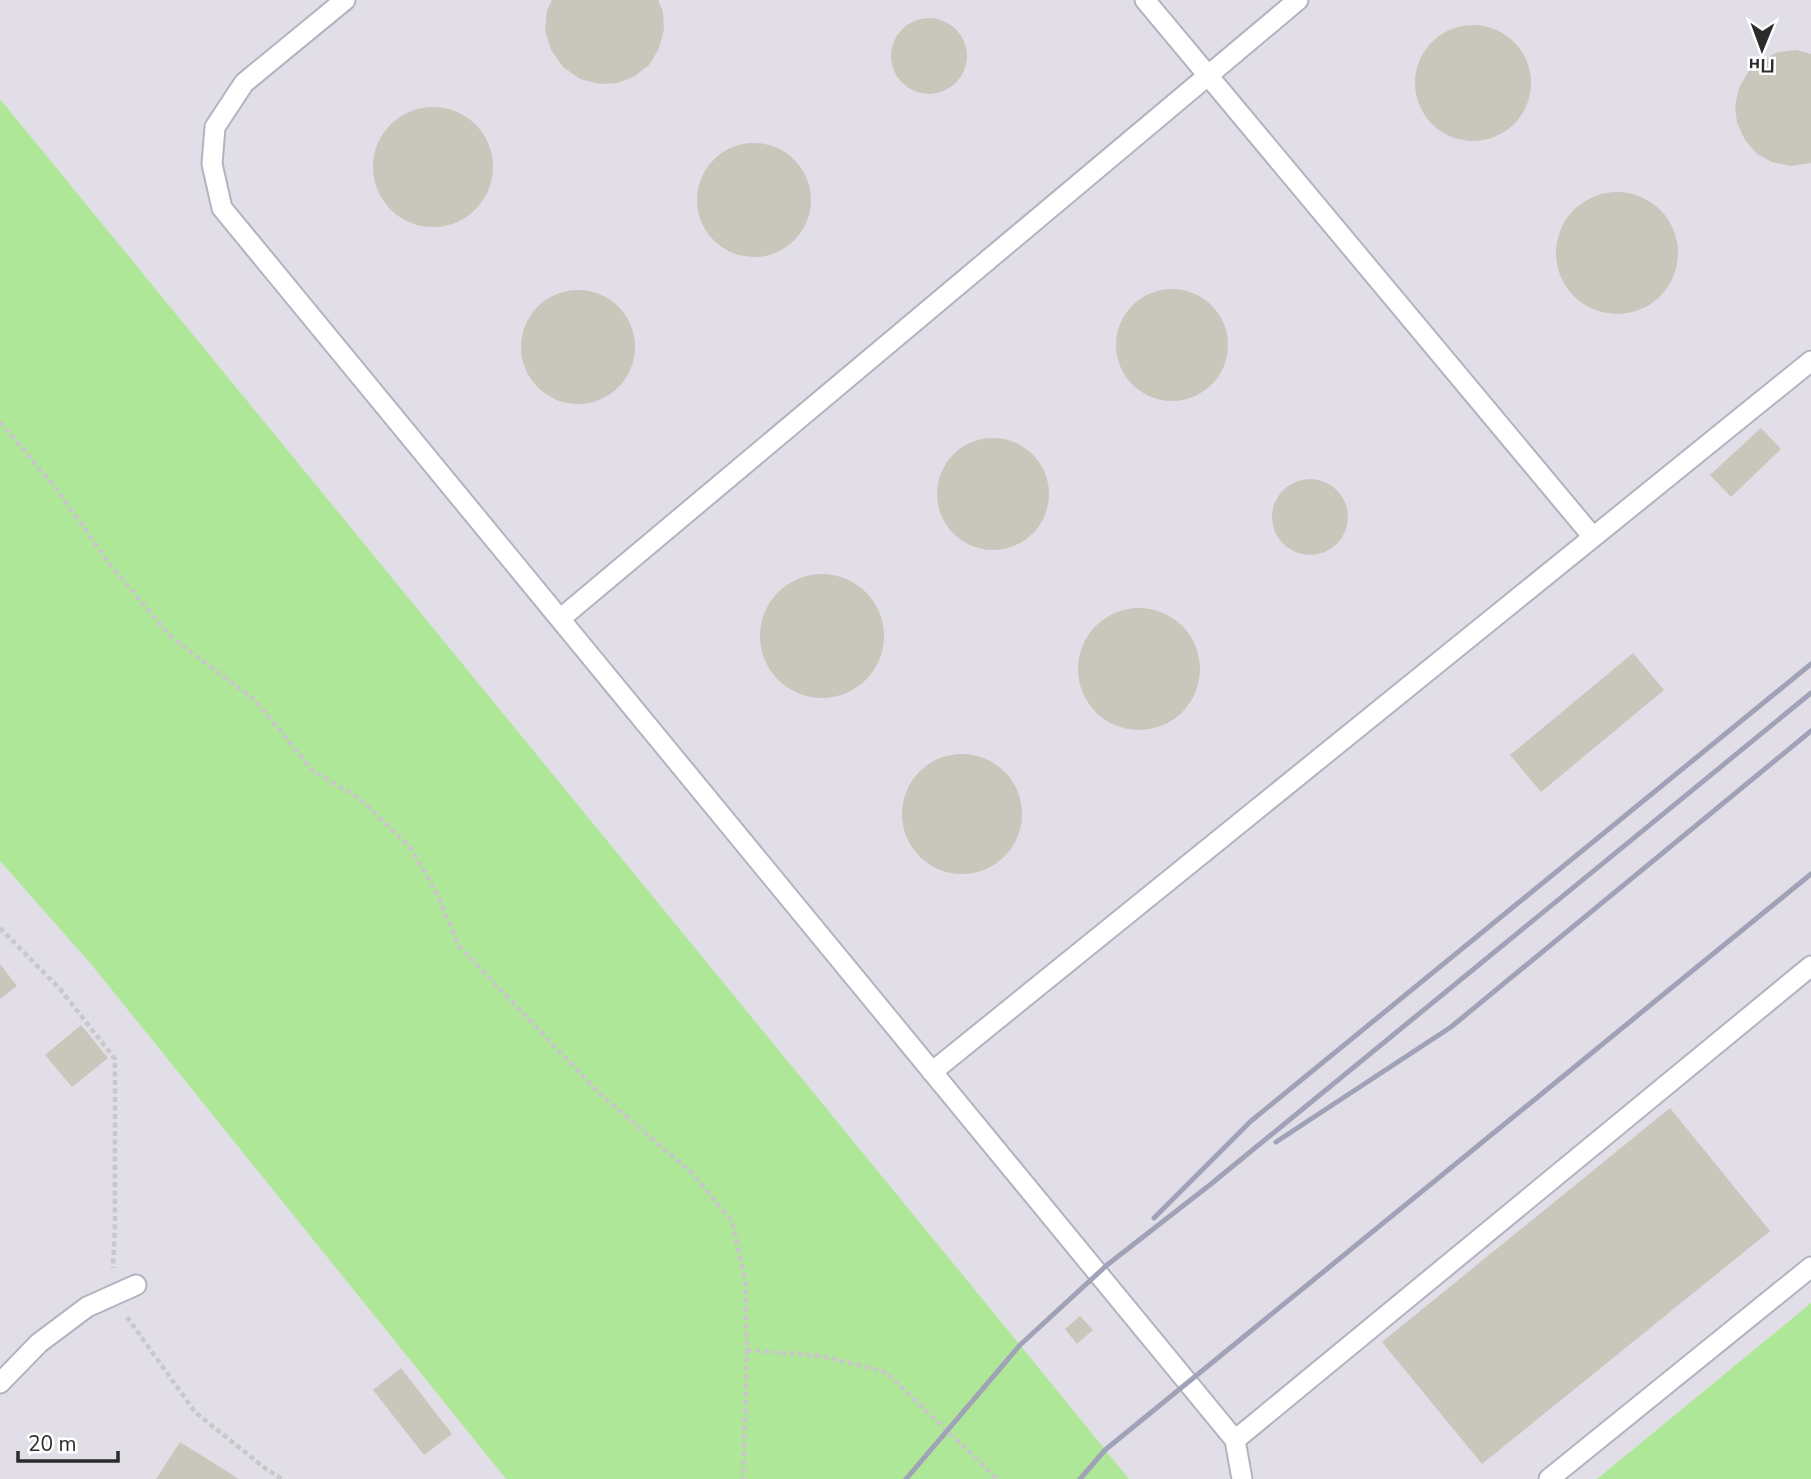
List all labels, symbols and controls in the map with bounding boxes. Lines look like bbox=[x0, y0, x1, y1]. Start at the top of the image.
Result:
north arrow bbox=[1727, 14, 1797, 84]
text: Пн bbox=[1748, 52, 1775, 78]
scale bar bbox=[18, 1420, 117, 1464]
text: 20 m bbox=[28, 1430, 77, 1458]

